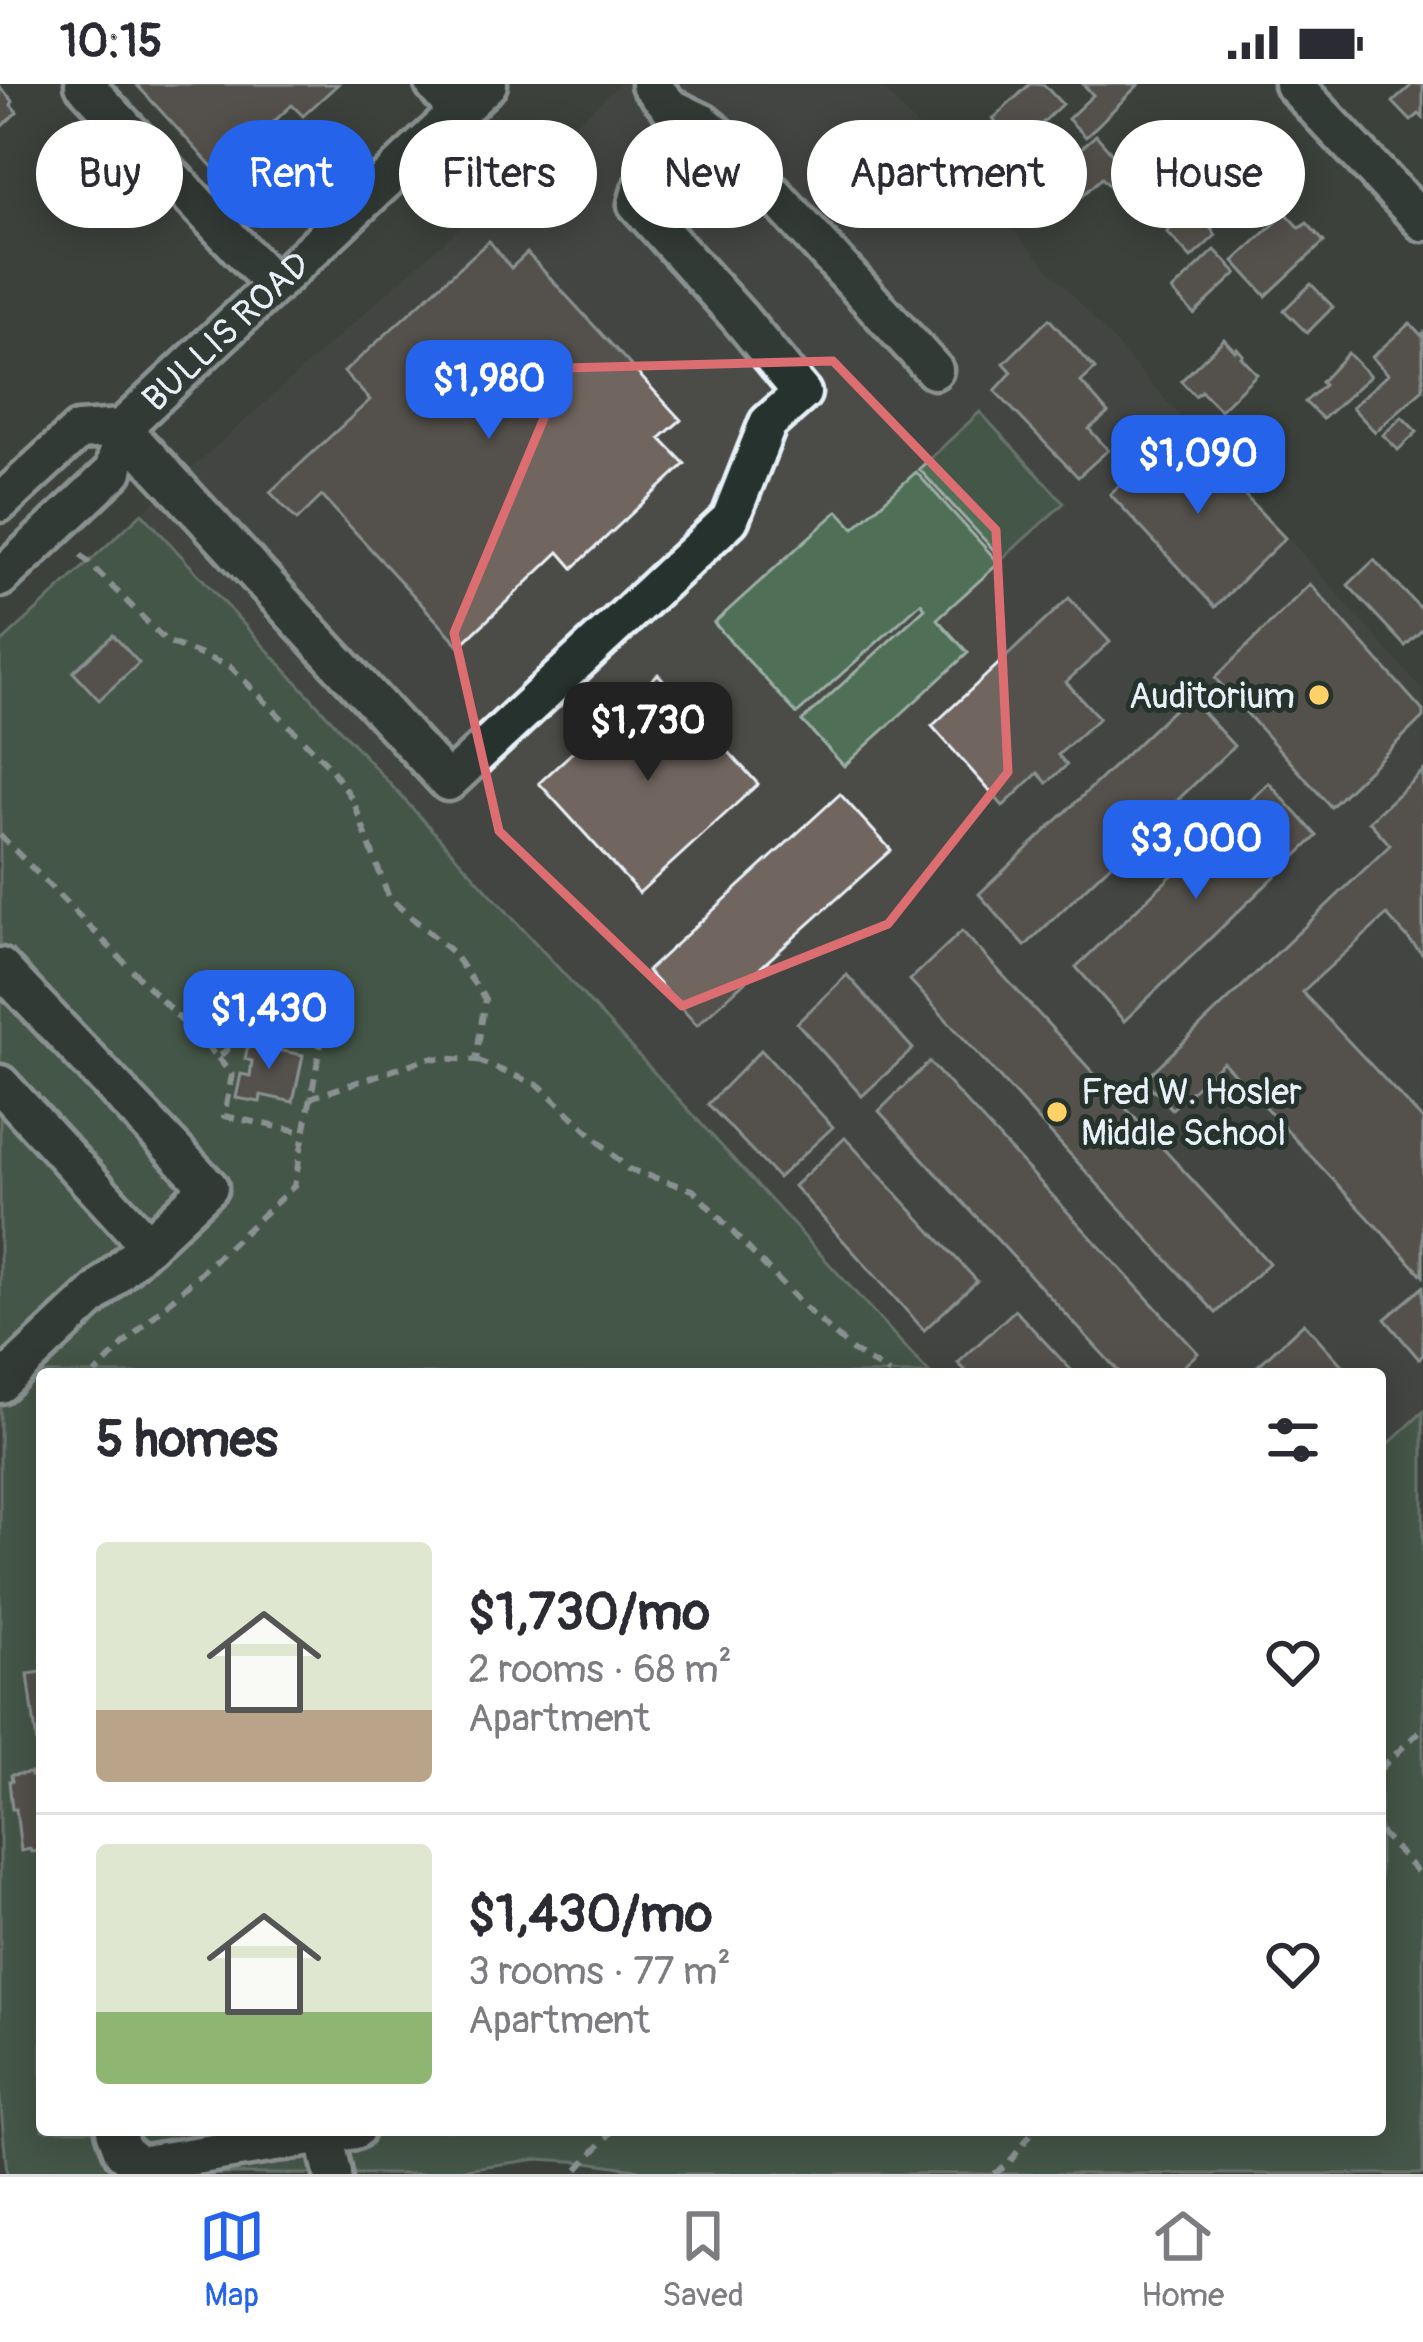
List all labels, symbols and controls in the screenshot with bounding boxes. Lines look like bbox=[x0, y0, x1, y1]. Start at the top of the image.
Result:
text: 10:15 bbox=[60, 14, 162, 70]
chip: Buy bbox=[36, 120, 183, 228]
chip: Rent bbox=[207, 120, 375, 228]
chip: Filters bbox=[399, 120, 597, 228]
chip: New bbox=[621, 120, 783, 228]
chip: Apartment bbox=[807, 120, 1087, 228]
chip: House bbox=[1111, 120, 1305, 228]
street label: BULLIS ROAD bbox=[133, 242, 320, 421]
pin: $1,980 bbox=[391, 340, 587, 442]
text: $1,980 bbox=[433, 354, 545, 403]
pin: $1,090 bbox=[1100, 415, 1296, 517]
text: $1,090 bbox=[1138, 429, 1258, 478]
place label: Auditorium bbox=[1129, 674, 1295, 719]
pin: $1,730 bbox=[550, 682, 746, 784]
marker: Auditorium bbox=[1306, 682, 1332, 708]
text: $1,730 bbox=[590, 696, 706, 745]
pin: $3,000 bbox=[1098, 800, 1294, 902]
text: $3,000 bbox=[1130, 814, 1262, 863]
pin: $1,430 bbox=[171, 970, 367, 1072]
text: $1,430 bbox=[210, 984, 328, 1033]
place label: Fred W. Hosler Middle School bbox=[1081, 1070, 1302, 1156]
marker: Fred W. Hosler Middle School bbox=[1044, 1099, 1070, 1125]
icon: filters bbox=[1260, 1407, 1326, 1473]
text: 5 homes bbox=[96, 1408, 278, 1472]
text: $1,730/mo bbox=[468, 1581, 710, 1645]
icon: home bbox=[192, 1590, 336, 1734]
icon: heart bbox=[1260, 1629, 1326, 1695]
text: 2 rooms · 68 m² bbox=[468, 1645, 732, 1694]
text: Apartment bbox=[468, 1694, 650, 1743]
text: $1,430/mo bbox=[468, 1883, 712, 1947]
icon: home bbox=[192, 1892, 336, 2036]
icon: heart bbox=[1260, 1931, 1326, 1997]
text: 3 rooms · 77 m² bbox=[468, 1947, 731, 1996]
text: Apartment bbox=[468, 1996, 650, 2045]
tab: Map bbox=[199, 2203, 265, 2316]
tab: Saved bbox=[662, 2203, 744, 2316]
tab: Home bbox=[1141, 2203, 1224, 2316]

